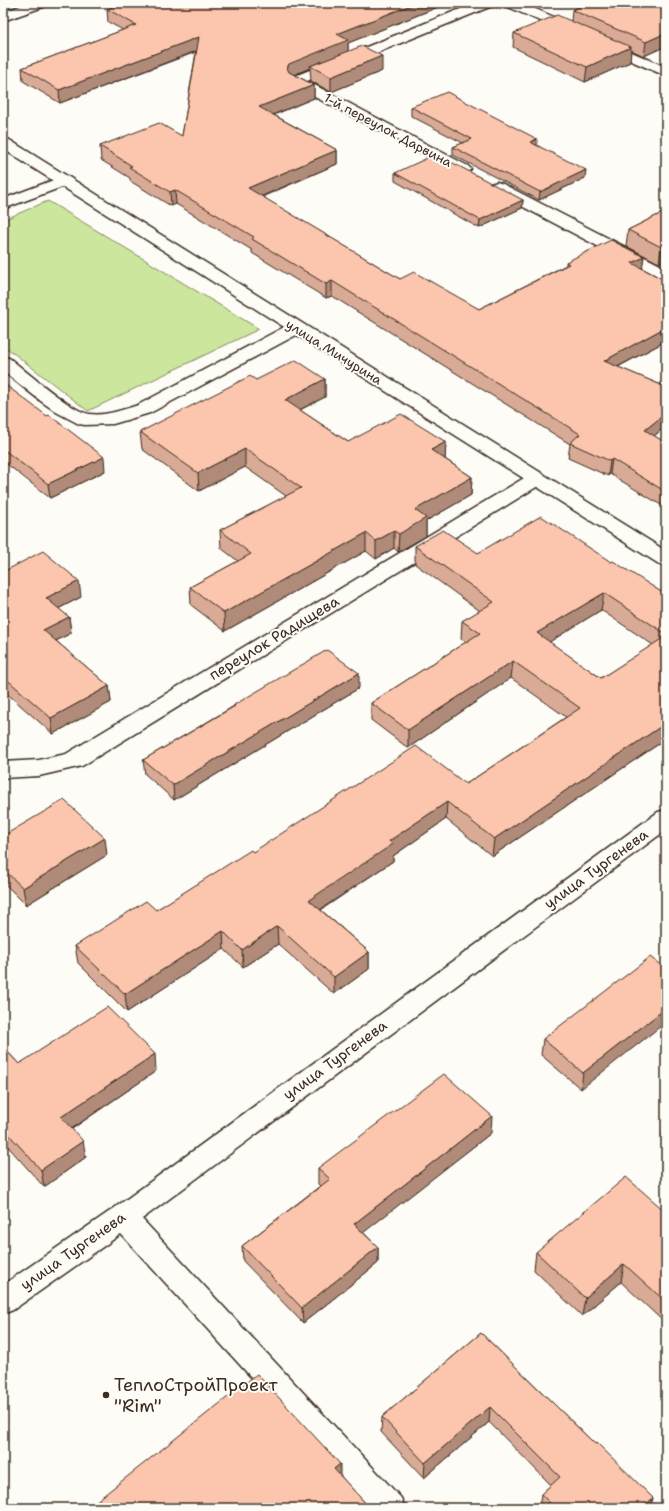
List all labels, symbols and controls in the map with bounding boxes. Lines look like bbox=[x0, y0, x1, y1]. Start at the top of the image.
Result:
street label: 1-й переулок Дарвина bbox=[321, 89, 455, 171]
street label: улица Мичурина bbox=[283, 316, 385, 388]
street label: переулок Радищева bbox=[205, 591, 343, 685]
street label: улица Тургенева bbox=[540, 824, 653, 914]
street label: улица Тургенева bbox=[279, 1015, 392, 1105]
street label: улица Тургенева bbox=[16, 1207, 130, 1295]
place label: ТеплоСтройПроект "Rim" bbox=[114, 1373, 279, 1418]
marker: ТеплоСтройПроект "Rim" bbox=[101, 1390, 111, 1400]

